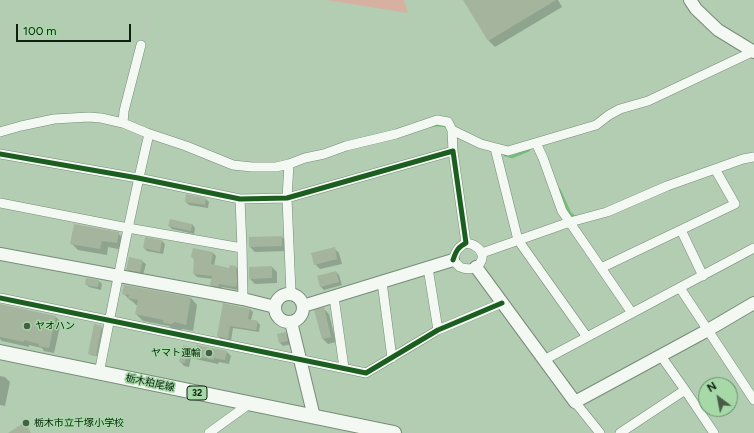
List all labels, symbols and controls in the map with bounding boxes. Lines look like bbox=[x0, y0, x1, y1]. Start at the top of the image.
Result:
scale bar bbox=[18, 16, 133, 42]
text: 100 m bbox=[23, 24, 57, 38]
place label: ヤオハン bbox=[35, 320, 75, 332]
marker: ヤオハン bbox=[22, 321, 32, 331]
place label: ヤマト運輸 bbox=[151, 347, 201, 359]
marker: ヤマト運輸 bbox=[204, 348, 214, 358]
street label: 栃木粕尾線 bbox=[124, 372, 176, 394]
north arrow bbox=[698, 377, 738, 417]
text: N bbox=[705, 379, 719, 395]
road number: 32 bbox=[187, 386, 207, 400]
place label: 栃木市立千塚小学校 bbox=[34, 417, 124, 429]
marker: 栃木市立千塚小学校 bbox=[21, 418, 31, 428]

